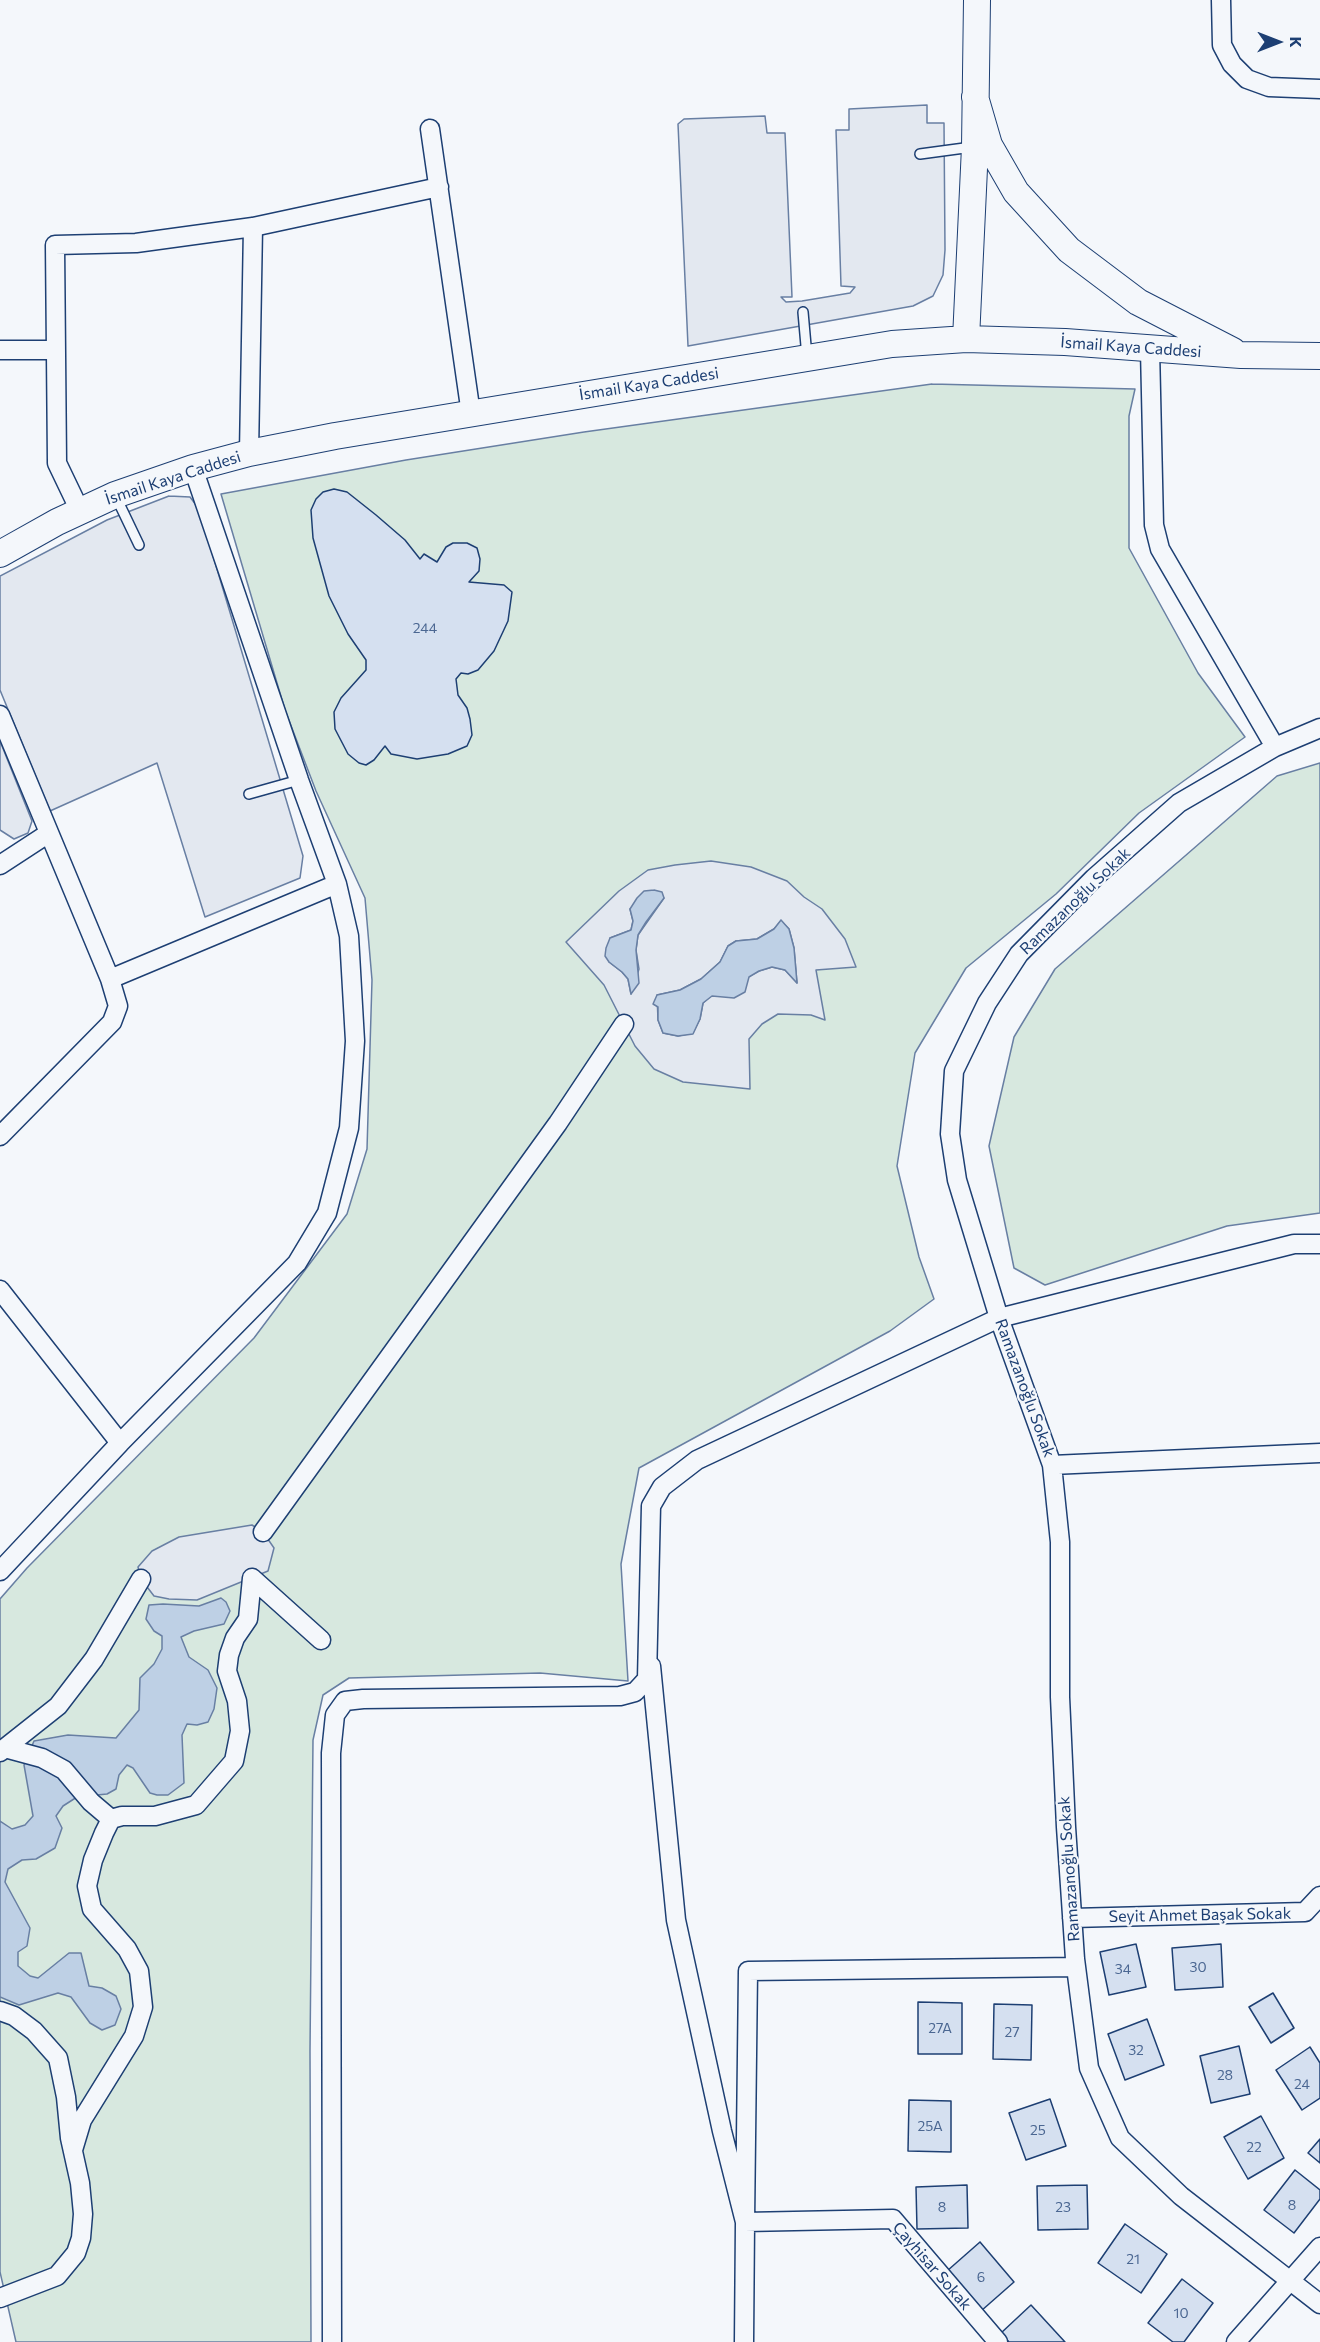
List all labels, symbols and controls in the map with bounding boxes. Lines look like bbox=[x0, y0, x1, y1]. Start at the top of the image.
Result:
north arrow bbox=[1248, 12, 1308, 72]
text: K bbox=[1287, 36, 1306, 48]
street label: İsmail Kaya Caddesi bbox=[1060, 332, 1202, 362]
street label: İsmail Kaya Caddesi bbox=[578, 363, 720, 405]
street label: İsmail Kaya Caddesi bbox=[103, 447, 243, 509]
house number: 244 bbox=[413, 620, 437, 636]
street label: Ramazanoğlu Sokak bbox=[1016, 843, 1134, 959]
street label: Ramazanoğlu Sokak bbox=[991, 1316, 1059, 1460]
street label: Ramazanoğlu Sokak bbox=[1054, 1796, 1084, 1942]
street label: Seyit Ahmet Başak Sokak bbox=[1109, 1904, 1291, 1926]
house number: 30 bbox=[1189, 1959, 1207, 1975]
house number: 34 bbox=[1115, 1961, 1131, 1977]
house number: 27A bbox=[928, 2020, 952, 2036]
house number: 27 bbox=[1004, 2024, 1020, 2040]
house number: 32 bbox=[1128, 2042, 1144, 2058]
house number: 28 bbox=[1217, 2067, 1233, 2083]
house number: 24 bbox=[1294, 2076, 1310, 2092]
house number: 25A bbox=[917, 2118, 943, 2134]
house number: 25 bbox=[1030, 2122, 1046, 2138]
house number: 22 bbox=[1246, 2139, 1262, 2155]
house number: 8 bbox=[1288, 2197, 1296, 2213]
house number: 8 bbox=[938, 2199, 946, 2215]
house number: 23 bbox=[1055, 2199, 1071, 2215]
street label: Çayhisar Sokak bbox=[889, 2218, 975, 2314]
house number: 21 bbox=[1126, 2251, 1140, 2267]
house number: 6 bbox=[977, 2269, 985, 2285]
house number: 10 bbox=[1173, 2305, 1189, 2321]

